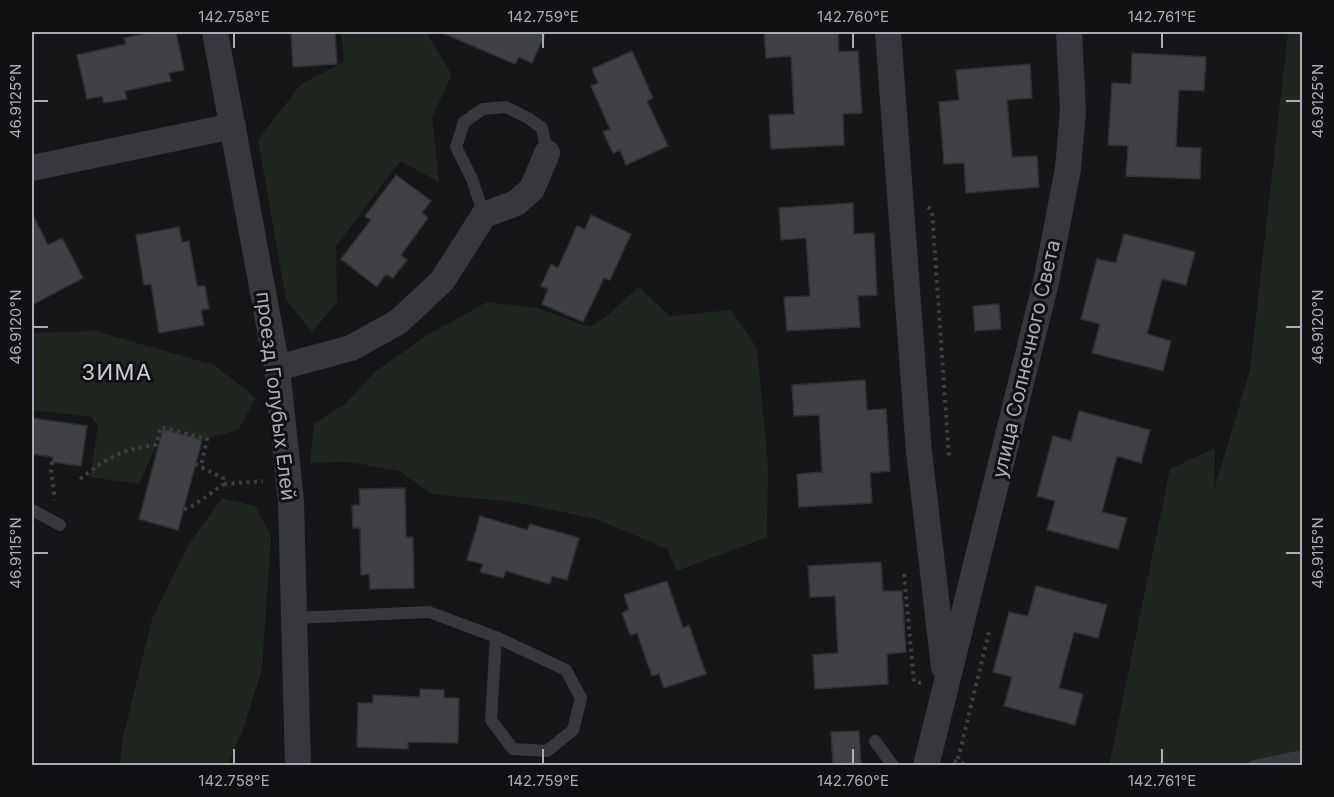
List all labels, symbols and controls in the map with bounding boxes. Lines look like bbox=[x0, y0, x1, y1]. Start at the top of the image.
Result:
text: 142.758°E bbox=[198, 7, 270, 26]
text: 142.759°E bbox=[507, 7, 579, 26]
text: 142.760°E bbox=[817, 7, 889, 26]
text: 142.761°E bbox=[1128, 7, 1196, 26]
text: 46.9125°N bbox=[6, 64, 25, 138]
text: 46.9125°N bbox=[1308, 64, 1327, 138]
street label: улица Солнечного Света bbox=[987, 238, 1065, 480]
text: 46.9120°N bbox=[6, 290, 25, 364]
street label: проезд Голубых Елей bbox=[251, 290, 301, 502]
text: 46.9120°N bbox=[1308, 290, 1327, 364]
district label: ЗИМА bbox=[81, 359, 153, 385]
text: 46.9115°N bbox=[6, 517, 25, 589]
text: 46.9115°N bbox=[1308, 517, 1327, 589]
text: 142.758°E bbox=[198, 771, 270, 790]
text: 142.759°E bbox=[507, 771, 579, 790]
text: 142.760°E bbox=[817, 771, 889, 790]
text: 142.761°E bbox=[1128, 771, 1196, 790]

